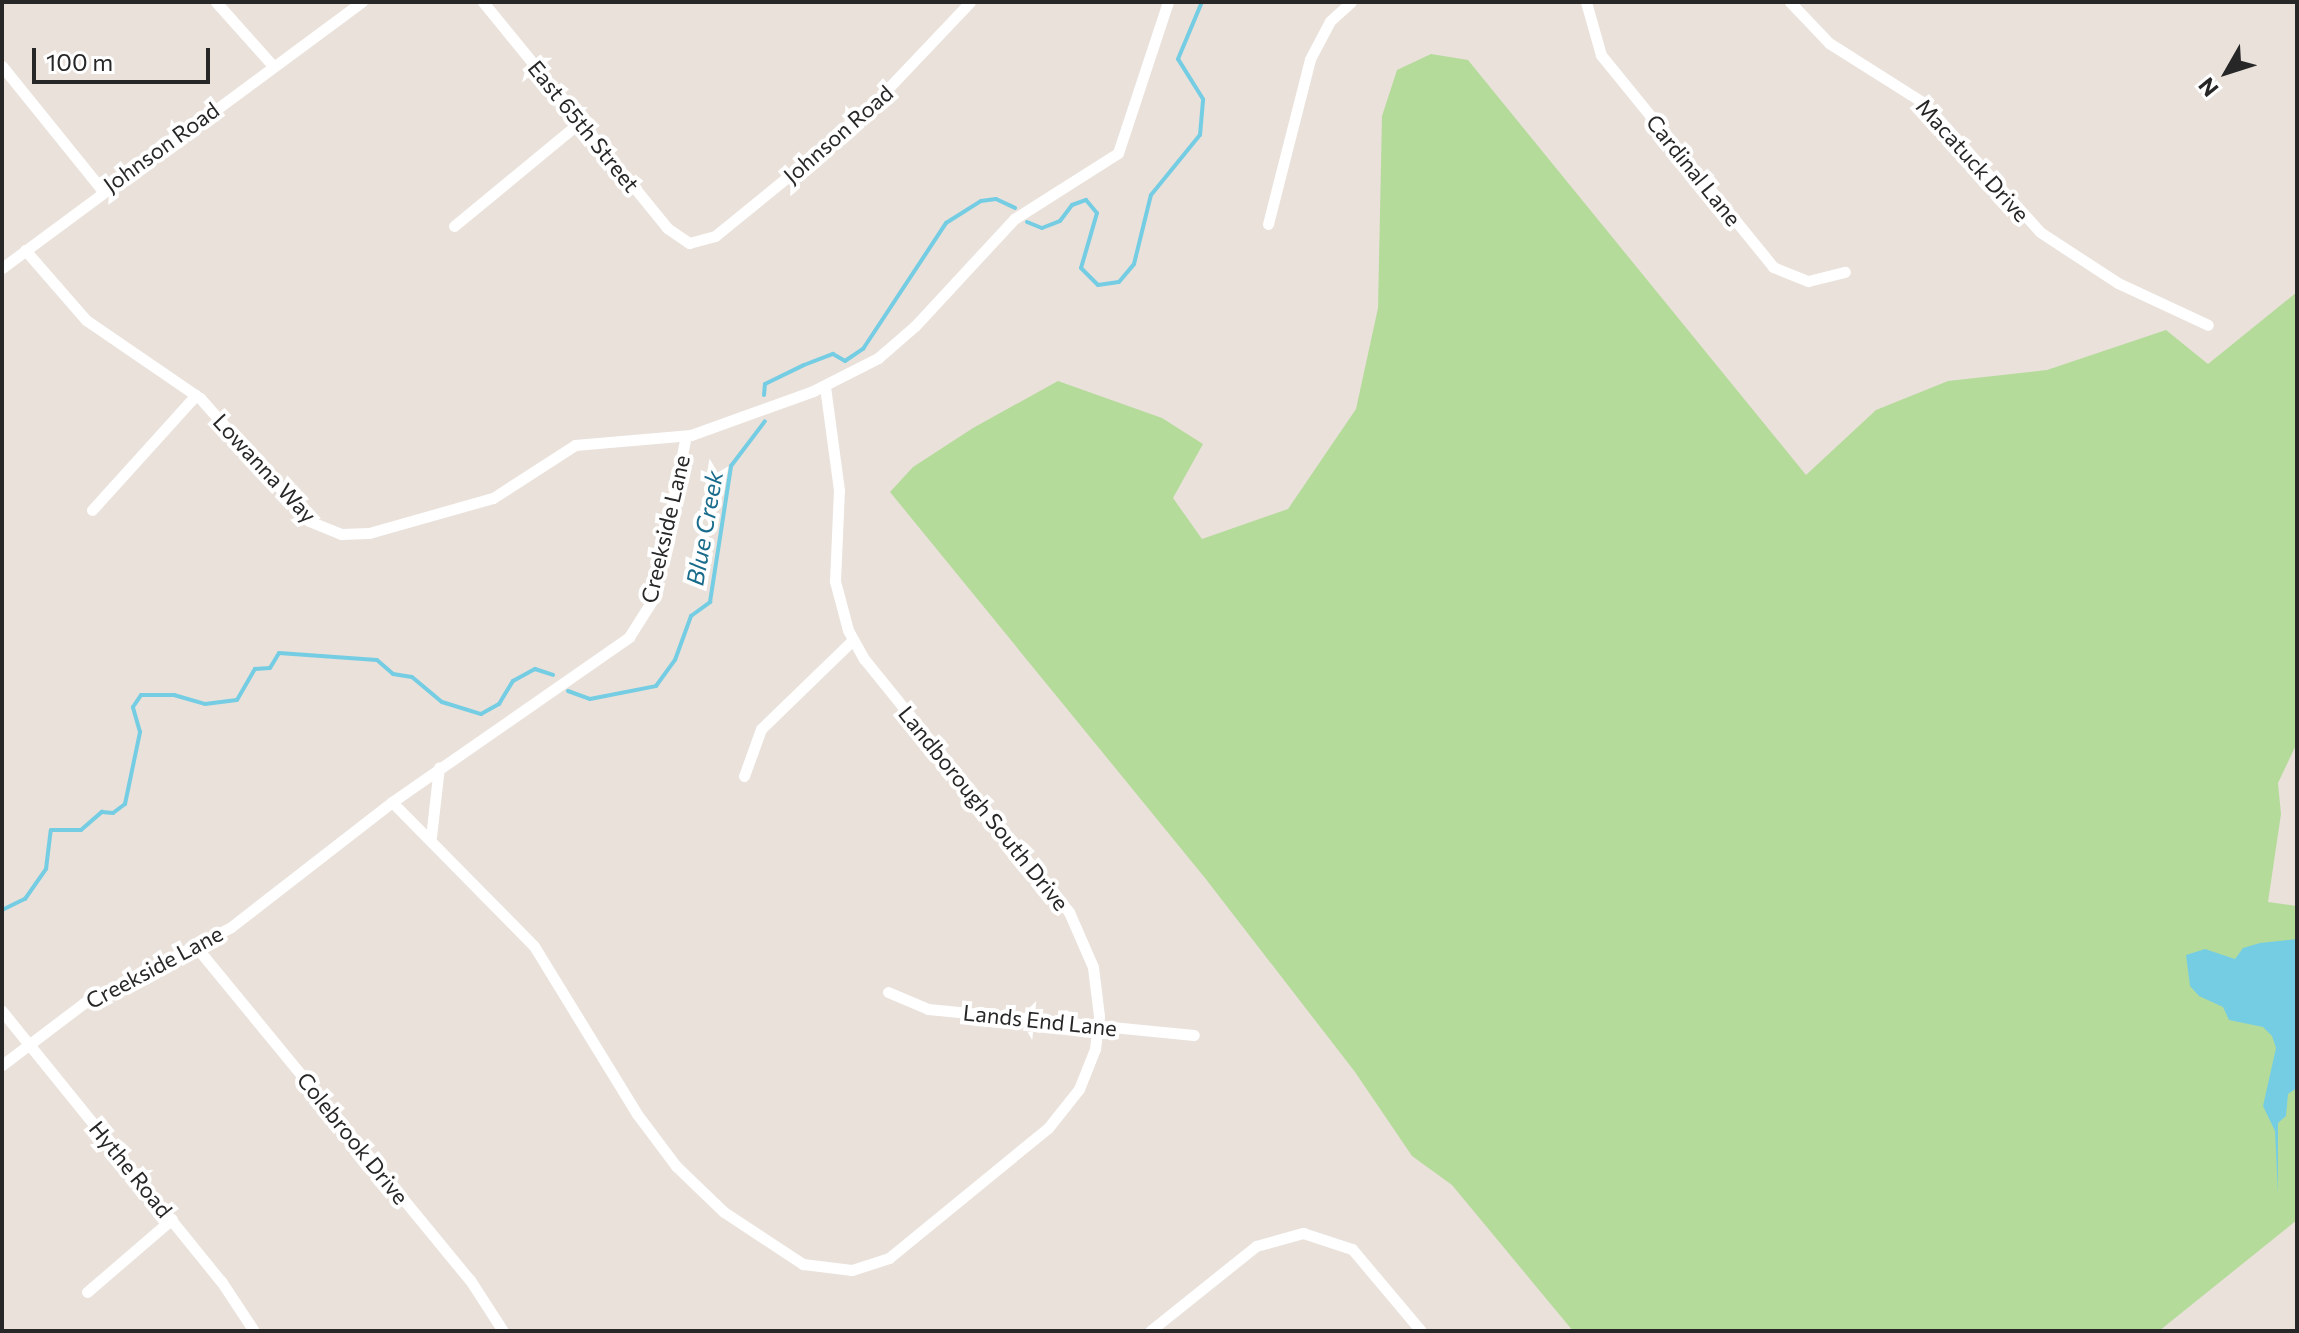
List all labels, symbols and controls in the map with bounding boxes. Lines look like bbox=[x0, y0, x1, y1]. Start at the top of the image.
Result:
scale bar bbox=[36, 32, 214, 82]
north arrow bbox=[2187, 32, 2267, 112]
text: 100 m bbox=[46, 47, 113, 76]
street label: East 65th Street bbox=[523, 55, 645, 197]
text: N bbox=[2192, 73, 2224, 102]
street label: Johnson Road bbox=[778, 79, 898, 189]
street label: Macatuck Drive bbox=[1911, 93, 2035, 227]
street label: Johnson Road bbox=[98, 96, 224, 198]
street label: Cardinal Lane bbox=[1641, 109, 1747, 231]
street label: Lowanna Way bbox=[208, 408, 322, 528]
street label: Creekside Lane bbox=[635, 452, 695, 606]
water label: Blue Creek bbox=[680, 468, 728, 588]
street label: Landborough South Drive bbox=[893, 700, 1075, 916]
street label: Creekside Lane bbox=[81, 920, 227, 1014]
street label: Lands End Lane bbox=[962, 999, 1118, 1041]
street label: Colebrook Drive bbox=[292, 1067, 414, 1209]
street label: Hythe Road bbox=[84, 1115, 178, 1223]

